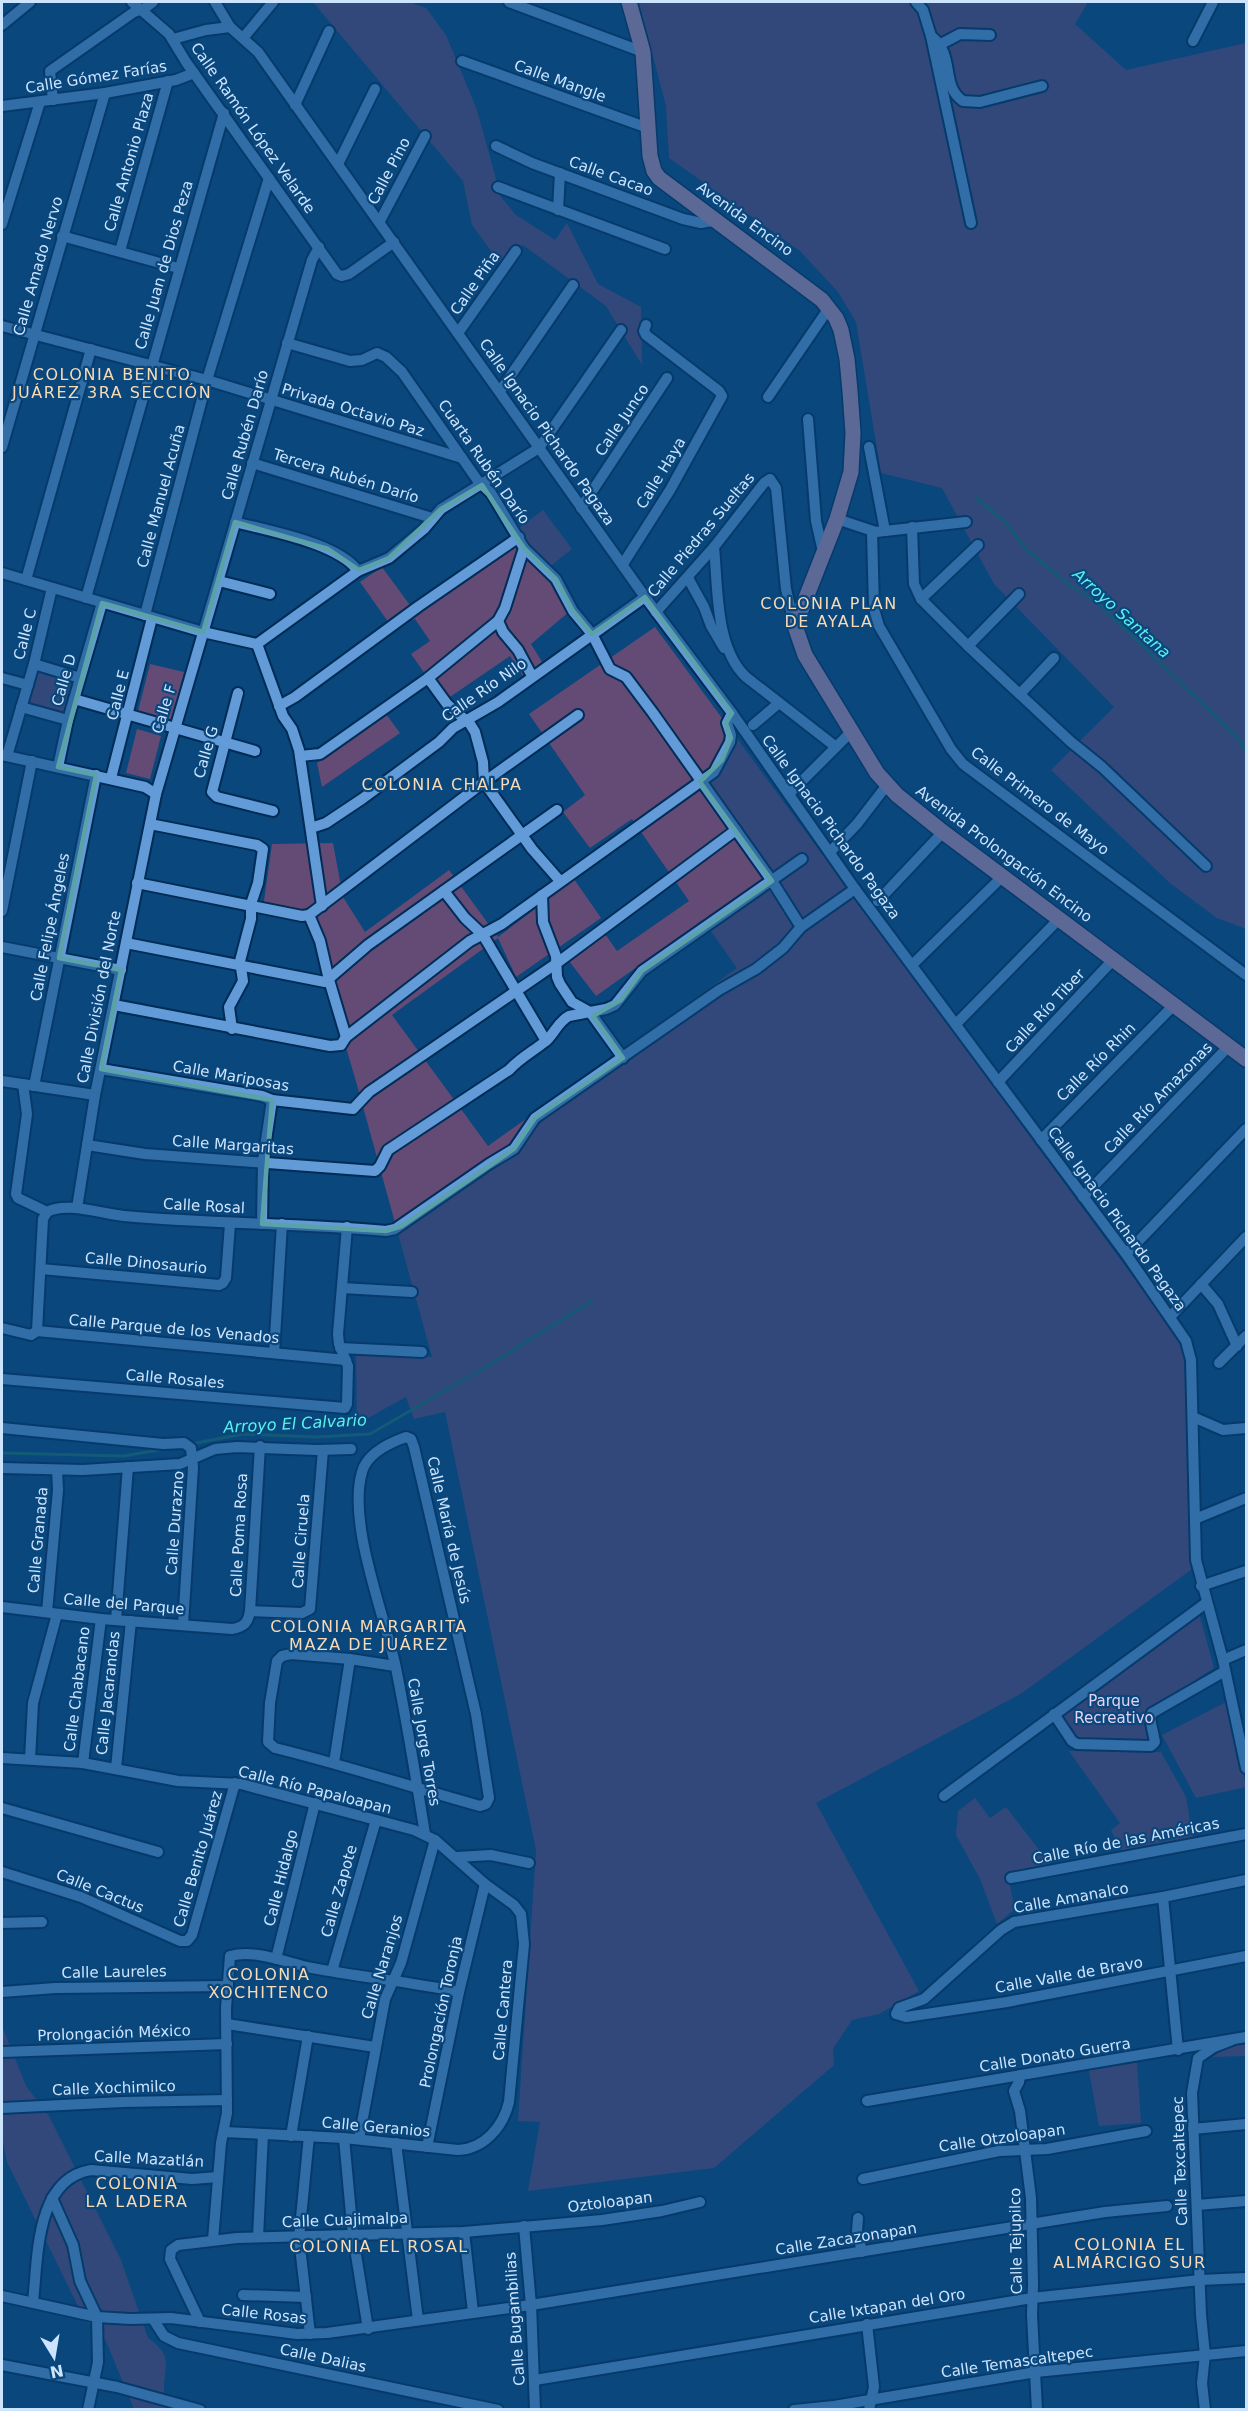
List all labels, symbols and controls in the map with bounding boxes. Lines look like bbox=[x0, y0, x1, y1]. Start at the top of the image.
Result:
street label: Calle Ramón López Velarde bbox=[187, 39, 319, 217]
street label: Calle Mangle bbox=[512, 56, 608, 106]
street label: Calle Gómez Farías bbox=[24, 57, 168, 97]
street label: Calle Antonio Plaza bbox=[101, 90, 157, 234]
street label: Calle Pino bbox=[364, 134, 414, 208]
street label: Calle Cacao bbox=[566, 152, 656, 200]
street label: Calle Juan de Dios Peza bbox=[131, 178, 197, 352]
street label: Avenida Encino bbox=[693, 178, 797, 260]
street label: Calle Amado Nervo bbox=[9, 194, 67, 338]
street label: Calle Piña bbox=[447, 248, 503, 318]
street label: Calle Ignacio Pichardo Pagaza bbox=[476, 335, 618, 529]
district label: COLONIA BENITO JUÁREZ 3RA SECCIÓN bbox=[11, 365, 212, 402]
street label: Calle Rubén Darío bbox=[218, 368, 272, 502]
street label: Privada Octavio Paz bbox=[279, 380, 427, 440]
street label: Calle Junco bbox=[591, 381, 653, 459]
street label: Cuarta Rubén Darío bbox=[434, 396, 534, 528]
street label: Calle Manuel Acuña bbox=[133, 422, 189, 570]
street label: Calle Haya bbox=[633, 434, 689, 512]
street label: Tercera Rubén Darío bbox=[270, 445, 421, 507]
street label: Calle Piedras Sueltas bbox=[644, 469, 758, 601]
water label: Arroyo Santana bbox=[1068, 564, 1174, 662]
district label: COLONIA PLAN DE AYALA bbox=[760, 594, 898, 631]
street label: Calle C bbox=[10, 606, 40, 662]
street label: Calle D bbox=[48, 652, 80, 708]
street label: Calle Río Nilo bbox=[438, 654, 530, 726]
street label: Calle E bbox=[103, 668, 133, 722]
street label: Calle F bbox=[148, 682, 180, 736]
street label: Calle G bbox=[190, 724, 222, 780]
street label: Calle Ignacio Pichardo Pagaza bbox=[758, 731, 904, 923]
street label: Calle Primero de Mayo bbox=[967, 743, 1113, 859]
district label: COLONIA CHALPA bbox=[361, 775, 523, 794]
street label: Avenida Prolongación Encino bbox=[912, 782, 1096, 926]
street label: Calle Felipe Ángeles bbox=[26, 851, 73, 1003]
street label: Calle División del Norte bbox=[73, 909, 125, 1085]
street label: Calle Río Tiber bbox=[1001, 965, 1089, 1057]
street label: Calle Río Rhin bbox=[1053, 1019, 1139, 1105]
street label: Calle Río Amazonas bbox=[1100, 1038, 1216, 1158]
street label: Calle Mariposas bbox=[171, 1057, 291, 1095]
street label: Calle Ignacio Pichardo Pagaza bbox=[1044, 1123, 1190, 1315]
street label: Calle Margaritas bbox=[172, 1132, 295, 1158]
street label: Calle Rosal bbox=[163, 1195, 245, 1217]
street label: Calle Dinosaurio bbox=[84, 1249, 208, 1277]
street label: Calle Parque de los Venados bbox=[68, 1311, 280, 1347]
street label: Calle Rosales bbox=[125, 1366, 225, 1392]
water label: Arroyo El Calvario bbox=[222, 1410, 367, 1437]
street label: Calle María de Jesús bbox=[423, 1455, 475, 1606]
street label: Calle Durazno bbox=[162, 1470, 188, 1576]
street label: Calle Poma Rosa bbox=[227, 1473, 251, 1597]
street label: Calle Granada bbox=[24, 1486, 52, 1594]
street label: Calle Ciruela bbox=[289, 1493, 313, 1589]
street label: Calle del Parque bbox=[63, 1590, 185, 1618]
district label: COLONIA MARGARITA MAZA DE JUÁREZ bbox=[270, 1617, 468, 1654]
street label: Calle Chabacano bbox=[60, 1625, 94, 1753]
street label: Calle Jacarandas bbox=[93, 1630, 123, 1756]
street label: Calle Jorge Torres bbox=[404, 1677, 444, 1808]
park label: Parque Recreativo bbox=[1074, 1692, 1154, 1727]
street label: Calle Río Papaloapan bbox=[236, 1762, 394, 1818]
street label: Calle Benito Juárez bbox=[170, 1789, 226, 1929]
street label: Calle Río de las Américas bbox=[1031, 1814, 1221, 1868]
street label: Calle Hidalgo bbox=[260, 1828, 302, 1928]
street label: Calle Zapote bbox=[317, 1843, 361, 1939]
street label: Calle Cactus bbox=[53, 1865, 147, 1917]
street label: Calle Amanalco bbox=[1012, 1879, 1130, 1917]
street label: Calle Naranjos bbox=[358, 1912, 407, 2021]
street label: Prolongación Toronja bbox=[416, 1934, 466, 2090]
street label: Calle Valle de Bravo bbox=[994, 1953, 1144, 1997]
street label: Calle Cantera bbox=[490, 1959, 516, 2061]
street label: Calle Laureles bbox=[61, 1962, 167, 1982]
district label: COLONIA XOCHITENCO bbox=[208, 1965, 330, 2002]
street label: Prolongación México bbox=[37, 2021, 191, 2045]
street label: Calle Donato Guerra bbox=[978, 2034, 1132, 2076]
street label: Calle Xochimilco bbox=[52, 2077, 176, 2099]
street label: Calle Texcaltepec bbox=[1169, 2096, 1191, 2226]
street label: Calle Geranios bbox=[321, 2113, 431, 2141]
street label: Calle Otzoloapan bbox=[938, 2120, 1066, 2156]
street label: Calle Mazatlán bbox=[94, 2147, 204, 2171]
district label: COLONIA LA LADERA bbox=[86, 2174, 188, 2211]
street label: Calle Tejupilco bbox=[1006, 2187, 1026, 2295]
street label: Oztoloapan bbox=[566, 2188, 654, 2216]
street label: Calle Cuajimalpa bbox=[282, 2209, 408, 2231]
street label: Calle Zacazonapan bbox=[774, 2219, 918, 2259]
district label: COLONIA EL ALMÁRCIGO SUR bbox=[1053, 2235, 1207, 2272]
district label: COLONIA EL ROSAL bbox=[289, 2237, 469, 2256]
street label: Calle Bugambilias bbox=[501, 2251, 529, 2387]
street label: Calle Ixtapan del Oro bbox=[808, 2285, 966, 2327]
street label: Calle Rosas bbox=[220, 2301, 308, 2327]
north arrow bbox=[24, 2327, 84, 2387]
street label: Calle Dalias bbox=[278, 2340, 368, 2376]
street label: Calle Temascaltepec bbox=[940, 2342, 1094, 2382]
text: N bbox=[48, 2361, 65, 2382]

